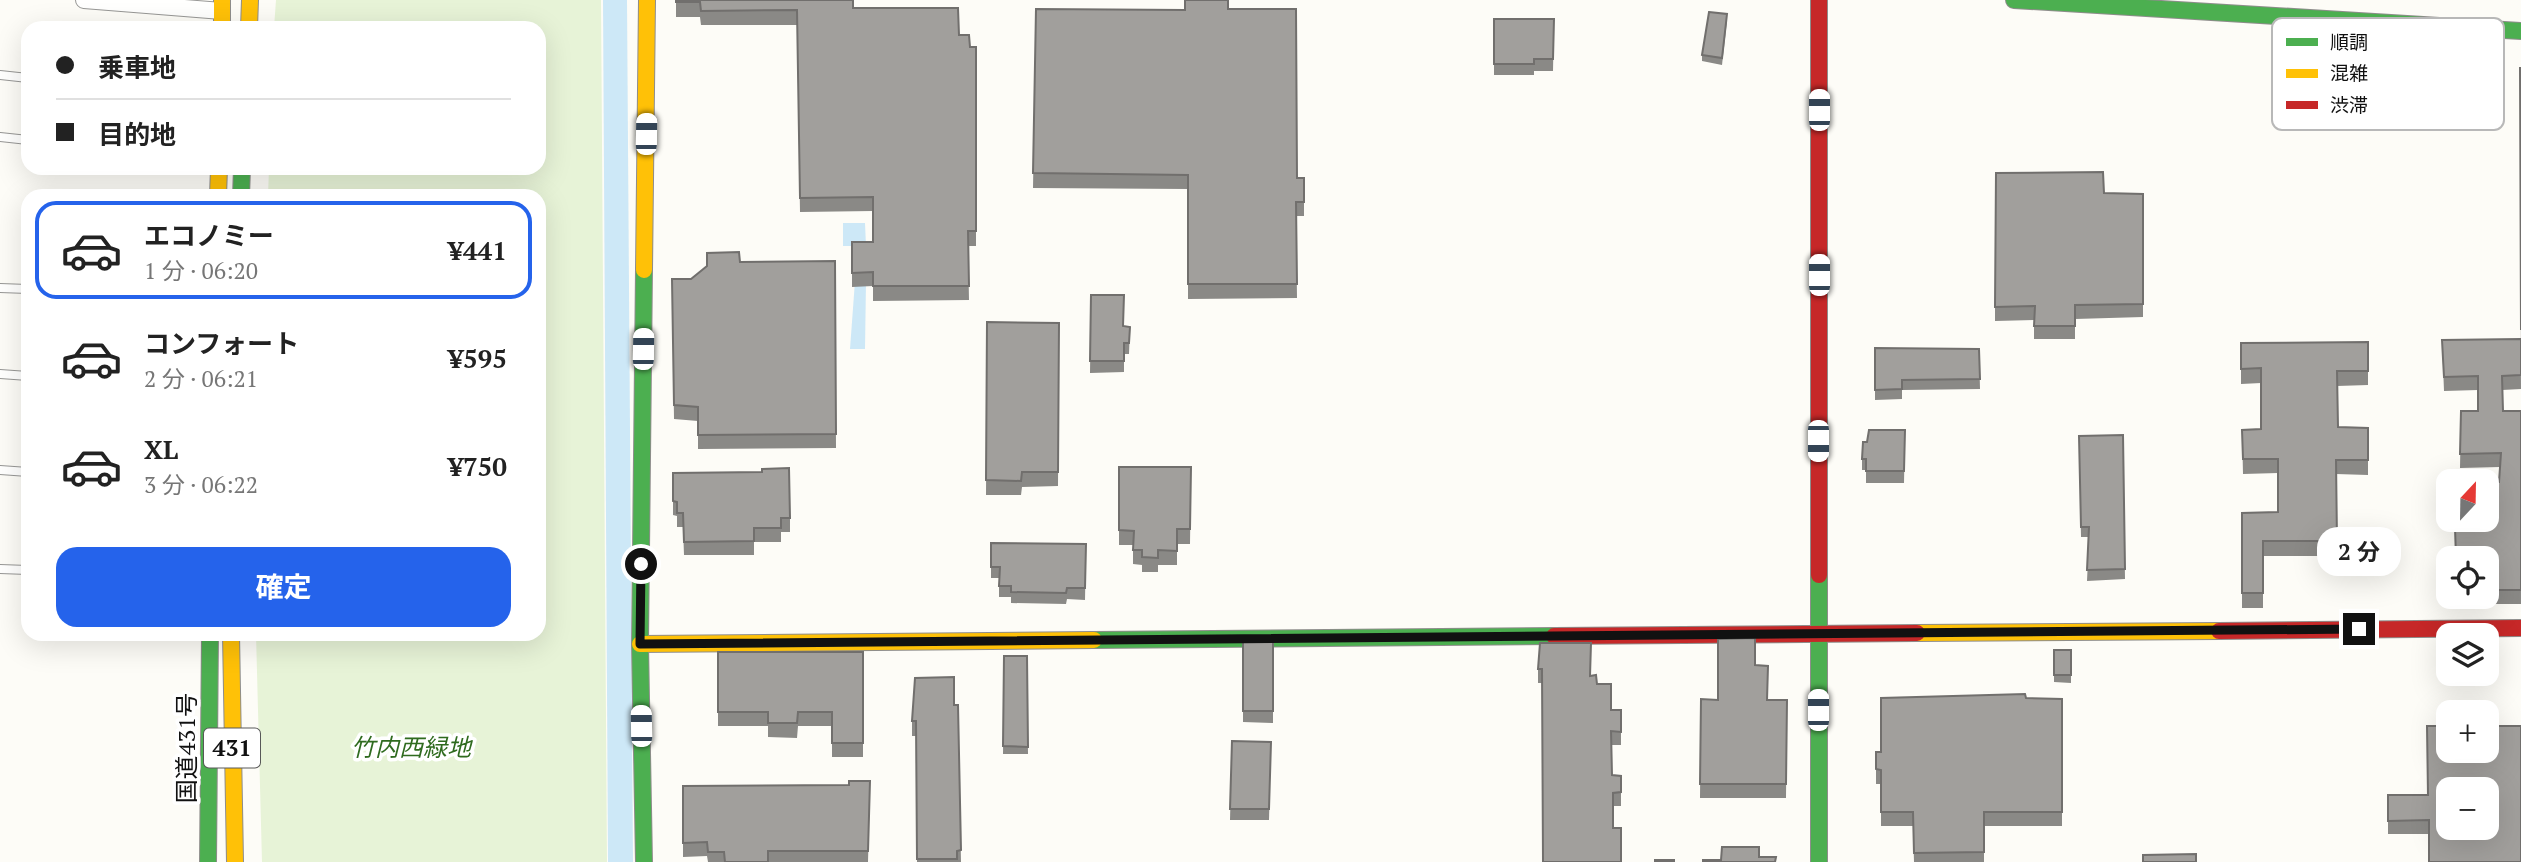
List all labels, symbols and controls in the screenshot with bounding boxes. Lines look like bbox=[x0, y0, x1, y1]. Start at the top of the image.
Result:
legend bbox=[2272, 18, 2504, 130]
text: 順調 bbox=[2330, 29, 2368, 54]
text: 乗車地 bbox=[98, 50, 176, 84]
text: 混雑 bbox=[2330, 60, 2368, 85]
car bbox=[1809, 89, 1830, 131]
text: 渋滞 bbox=[2330, 92, 2368, 117]
car bbox=[636, 113, 657, 155]
text: 目的地 bbox=[98, 117, 176, 151]
text: エコノミー bbox=[144, 218, 274, 252]
icon: car bbox=[60, 219, 123, 282]
text: ¥441 bbox=[448, 233, 507, 267]
car bbox=[1809, 254, 1830, 296]
text: 1 分 · 06:20 bbox=[144, 255, 258, 286]
text: コンフォート bbox=[144, 326, 299, 360]
icon: car bbox=[60, 327, 123, 390]
car bbox=[633, 328, 654, 370]
text: ¥595 bbox=[448, 341, 507, 375]
text: 2 分 · 06:21 bbox=[144, 363, 258, 394]
car bbox=[1808, 420, 1829, 462]
text: XL bbox=[144, 432, 178, 466]
icon: car bbox=[60, 435, 123, 498]
text: ¥750 bbox=[448, 449, 507, 483]
text: 3 分 · 06:22 bbox=[144, 469, 258, 500]
north arrow bbox=[2436, 469, 2499, 532]
map controls bbox=[2436, 469, 2499, 840]
callout: 2 分 bbox=[2317, 528, 2401, 576]
text: 2 分 bbox=[2338, 536, 2380, 567]
button: locate bbox=[2436, 546, 2499, 609]
button: 確定 bbox=[56, 547, 511, 627]
route start bbox=[625, 548, 657, 580]
route end bbox=[2343, 613, 2375, 645]
button: layers bbox=[2436, 623, 2499, 686]
car bbox=[1808, 689, 1829, 731]
street label: 国道431号 bbox=[170, 693, 202, 803]
button: + bbox=[2436, 700, 2499, 763]
car bbox=[631, 705, 652, 747]
road number: 431 bbox=[204, 728, 260, 768]
park label: 竹内西緑地 bbox=[351, 731, 474, 763]
button: − bbox=[2436, 777, 2499, 840]

